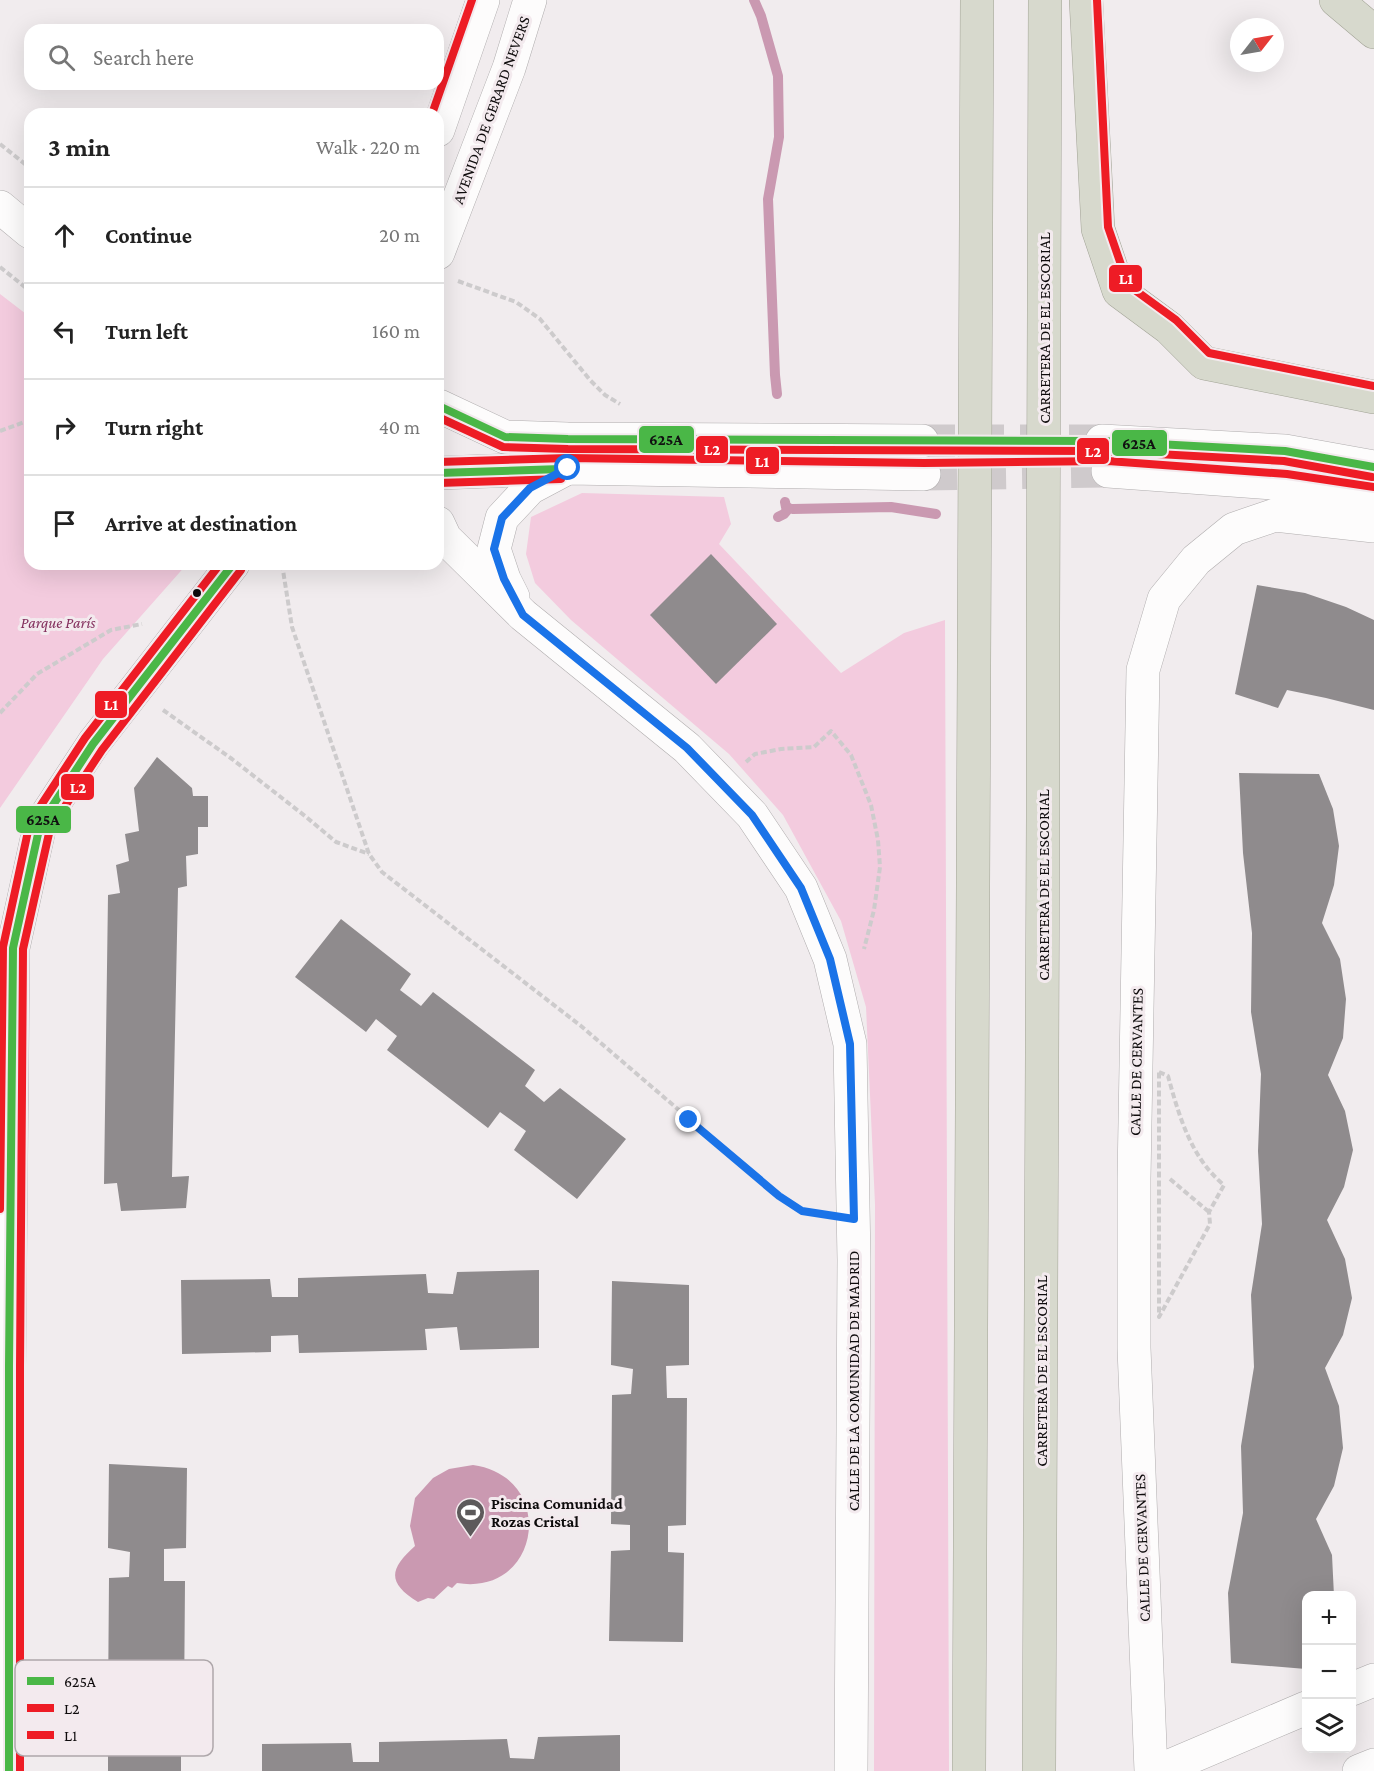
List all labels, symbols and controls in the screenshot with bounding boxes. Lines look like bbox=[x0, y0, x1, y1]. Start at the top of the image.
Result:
street label: AVENIDA DE GERARD NEVERS bbox=[449, 14, 533, 206]
north arrow bbox=[1230, 18, 1284, 72]
search box bbox=[24, 24, 444, 90]
icon: search bbox=[45, 41, 78, 74]
text: Search here bbox=[93, 45, 194, 70]
text: 3 min bbox=[48, 133, 110, 162]
text: Walk · 220 m bbox=[316, 136, 420, 158]
icon: ahead bbox=[48, 219, 81, 252]
text: Continue bbox=[105, 223, 192, 248]
text: 20 m bbox=[379, 224, 420, 246]
street label: CARRETERA DE EL ESCORIAL bbox=[1036, 232, 1053, 424]
line badge: L1 bbox=[1108, 264, 1143, 293]
text: L1 bbox=[1119, 270, 1133, 287]
icon: left bbox=[48, 315, 81, 348]
text: Turn left bbox=[105, 319, 188, 344]
text: 160 m bbox=[372, 320, 420, 342]
icon: right bbox=[48, 411, 81, 444]
text: Turn right bbox=[105, 415, 203, 440]
text: 40 m bbox=[379, 416, 420, 438]
line badge: 625A bbox=[638, 425, 695, 454]
line badge: 625A bbox=[1111, 429, 1168, 457]
text: 625A bbox=[649, 431, 683, 448]
line badge: L2 bbox=[695, 435, 729, 464]
text: 625A bbox=[1122, 435, 1156, 452]
line badge: L2 bbox=[1076, 437, 1110, 465]
text: L2 bbox=[704, 441, 720, 458]
text: L2 bbox=[1085, 443, 1101, 460]
line badge: L1 bbox=[745, 446, 780, 475]
text: L1 bbox=[755, 453, 769, 470]
route start bbox=[554, 454, 580, 480]
icon: arrive bbox=[48, 507, 81, 540]
text: Arrive at destination bbox=[105, 511, 297, 536]
unlabelled marker bbox=[191, 587, 203, 599]
park label: Parque París bbox=[21, 614, 95, 632]
line badge: L1 bbox=[94, 690, 128, 719]
text: L1 bbox=[104, 696, 118, 713]
line badge: L2 bbox=[60, 773, 95, 801]
text: L2 bbox=[70, 779, 86, 796]
street label: CARRETERA DE EL ESCORIAL bbox=[1035, 789, 1052, 981]
line badge: 625A bbox=[15, 805, 72, 834]
text: 625A bbox=[26, 811, 60, 828]
street label: CALLE DE CERVANTES bbox=[1126, 988, 1146, 1136]
route end bbox=[675, 1106, 701, 1132]
street label: CALLE DE LA COMUNIDAD DE MADRID bbox=[845, 1251, 862, 1511]
street label: CARRETERA DE EL ESCORIAL bbox=[1033, 1275, 1050, 1467]
street label: CALLE DE CERVANTES bbox=[1131, 1474, 1153, 1622]
place label: Piscina Comunidad Rozas Cristal bbox=[491, 1495, 623, 1530]
sports icon: Piscina Comunidad Rozas Cristal bbox=[454, 1496, 486, 1538]
map controls bbox=[1302, 1591, 1356, 1753]
button: + bbox=[1302, 1591, 1356, 1645]
button: − bbox=[1302, 1645, 1356, 1699]
legend bbox=[15, 1660, 213, 1756]
text: 625A bbox=[64, 1673, 97, 1690]
button: layers bbox=[1302, 1699, 1356, 1753]
text: L2 bbox=[64, 1700, 80, 1717]
text: L1 bbox=[64, 1727, 77, 1744]

